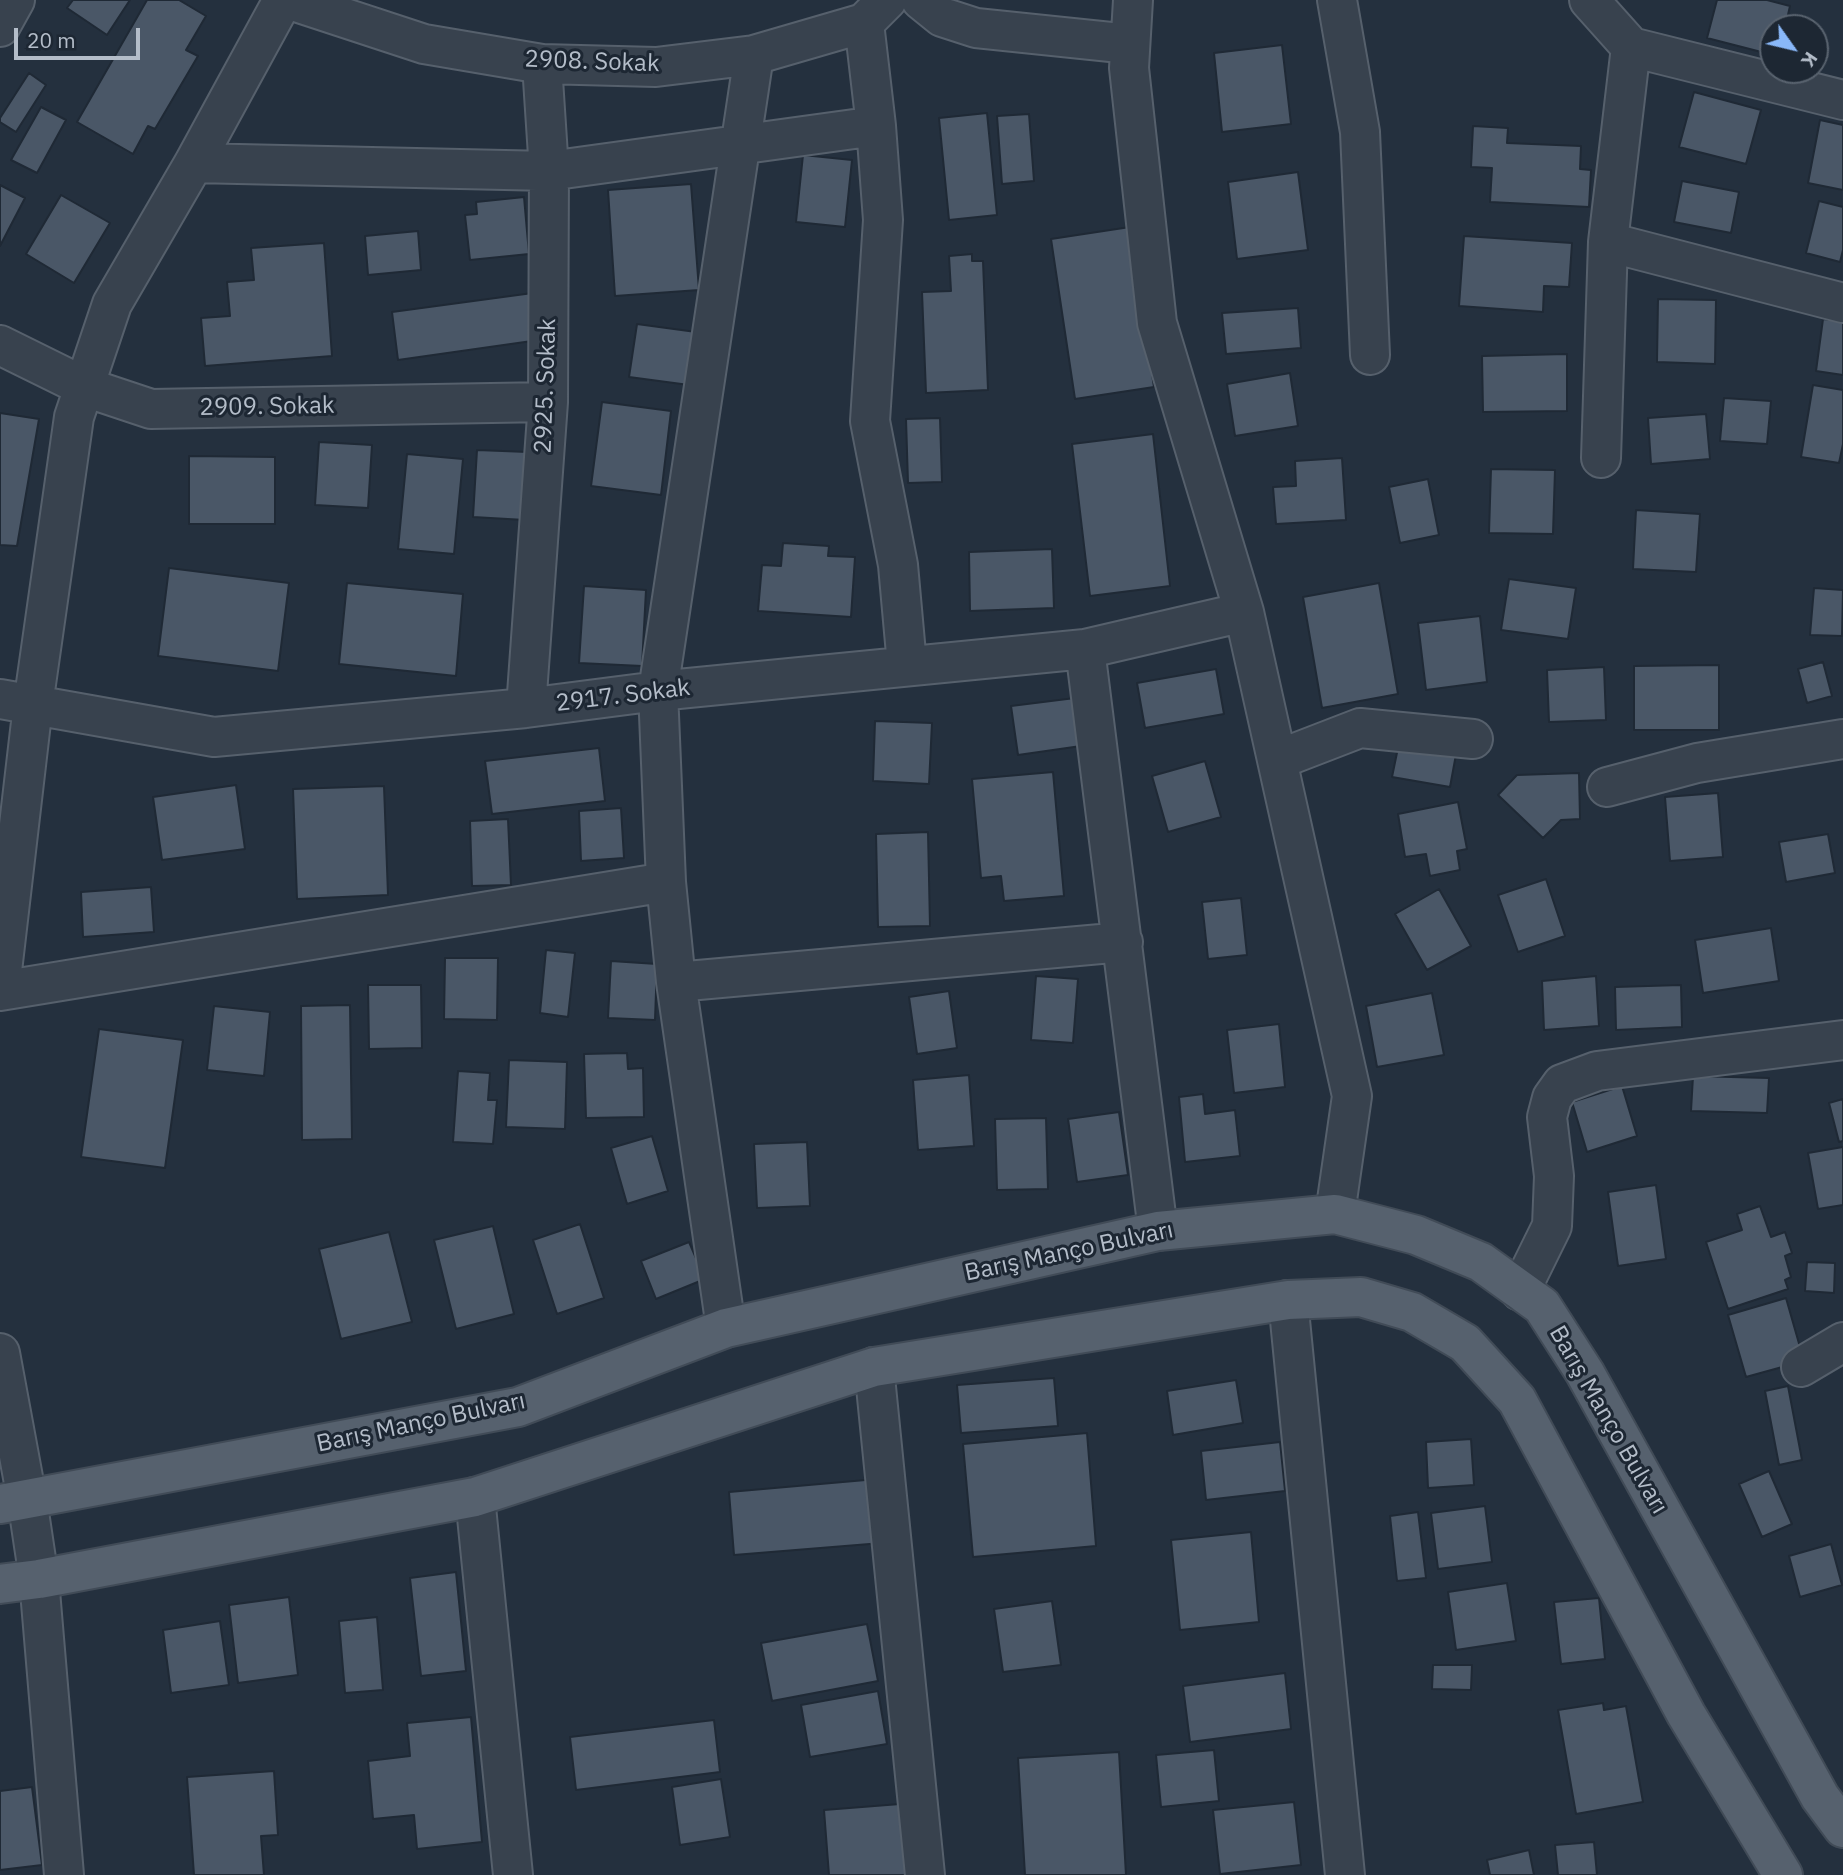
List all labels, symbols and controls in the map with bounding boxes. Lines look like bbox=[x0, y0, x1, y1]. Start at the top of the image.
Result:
scale bar bbox=[18, 14, 144, 58]
north arrow bbox=[1759, 14, 1829, 84]
text: 20 m bbox=[27, 26, 76, 54]
street label: 2908. Sokak bbox=[524, 45, 660, 79]
text: K bbox=[1796, 47, 1823, 72]
street label: 2925. Sokak bbox=[529, 318, 563, 454]
street label: 2909. Sokak bbox=[199, 391, 335, 423]
street label: 2917. Sokak bbox=[554, 673, 692, 719]
street label: Barış Manço Bulvarı bbox=[962, 1216, 1176, 1288]
street label: Barış Manço Bulvarı bbox=[1542, 1321, 1674, 1519]
street label: Barış Manço Bulvarı bbox=[314, 1387, 528, 1459]

